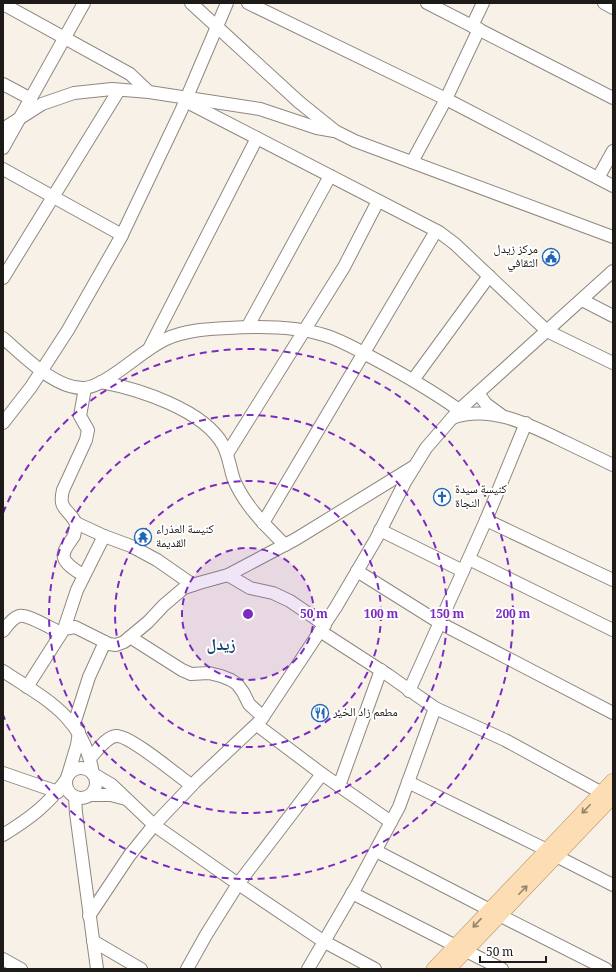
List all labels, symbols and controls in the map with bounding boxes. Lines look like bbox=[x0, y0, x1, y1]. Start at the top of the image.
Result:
place label: مركز زيدل الثقافي bbox=[494, 240, 538, 275]
public building icon: مركز زيدل الثقافي bbox=[541, 247, 561, 267]
place label: كنيسة سيدة النجاة bbox=[455, 480, 507, 515]
church icon: كنيسة سيدة النجاة bbox=[432, 487, 452, 507]
place label: كنيسة العذراء القديمة bbox=[156, 520, 214, 555]
temple icon: كنيسة العذراء القديمة bbox=[133, 527, 153, 547]
text: 50 m bbox=[300, 605, 328, 626]
text: 100 m bbox=[364, 605, 398, 626]
text: 150 m bbox=[430, 605, 464, 626]
text: 200 m bbox=[496, 605, 530, 626]
centre of rings bbox=[241, 607, 255, 621]
district label: زيدل bbox=[206, 633, 236, 660]
restaurant icon: مطعم زاد الخير bbox=[310, 703, 330, 723]
place label: مطعم زاد الخير bbox=[332, 703, 398, 724]
one-way arrow bbox=[581, 804, 591, 814]
one-way arrow bbox=[519, 885, 528, 895]
one-way arrow bbox=[472, 918, 482, 928]
scale bar bbox=[480, 938, 546, 964]
text: 50 m bbox=[486, 943, 513, 964]

